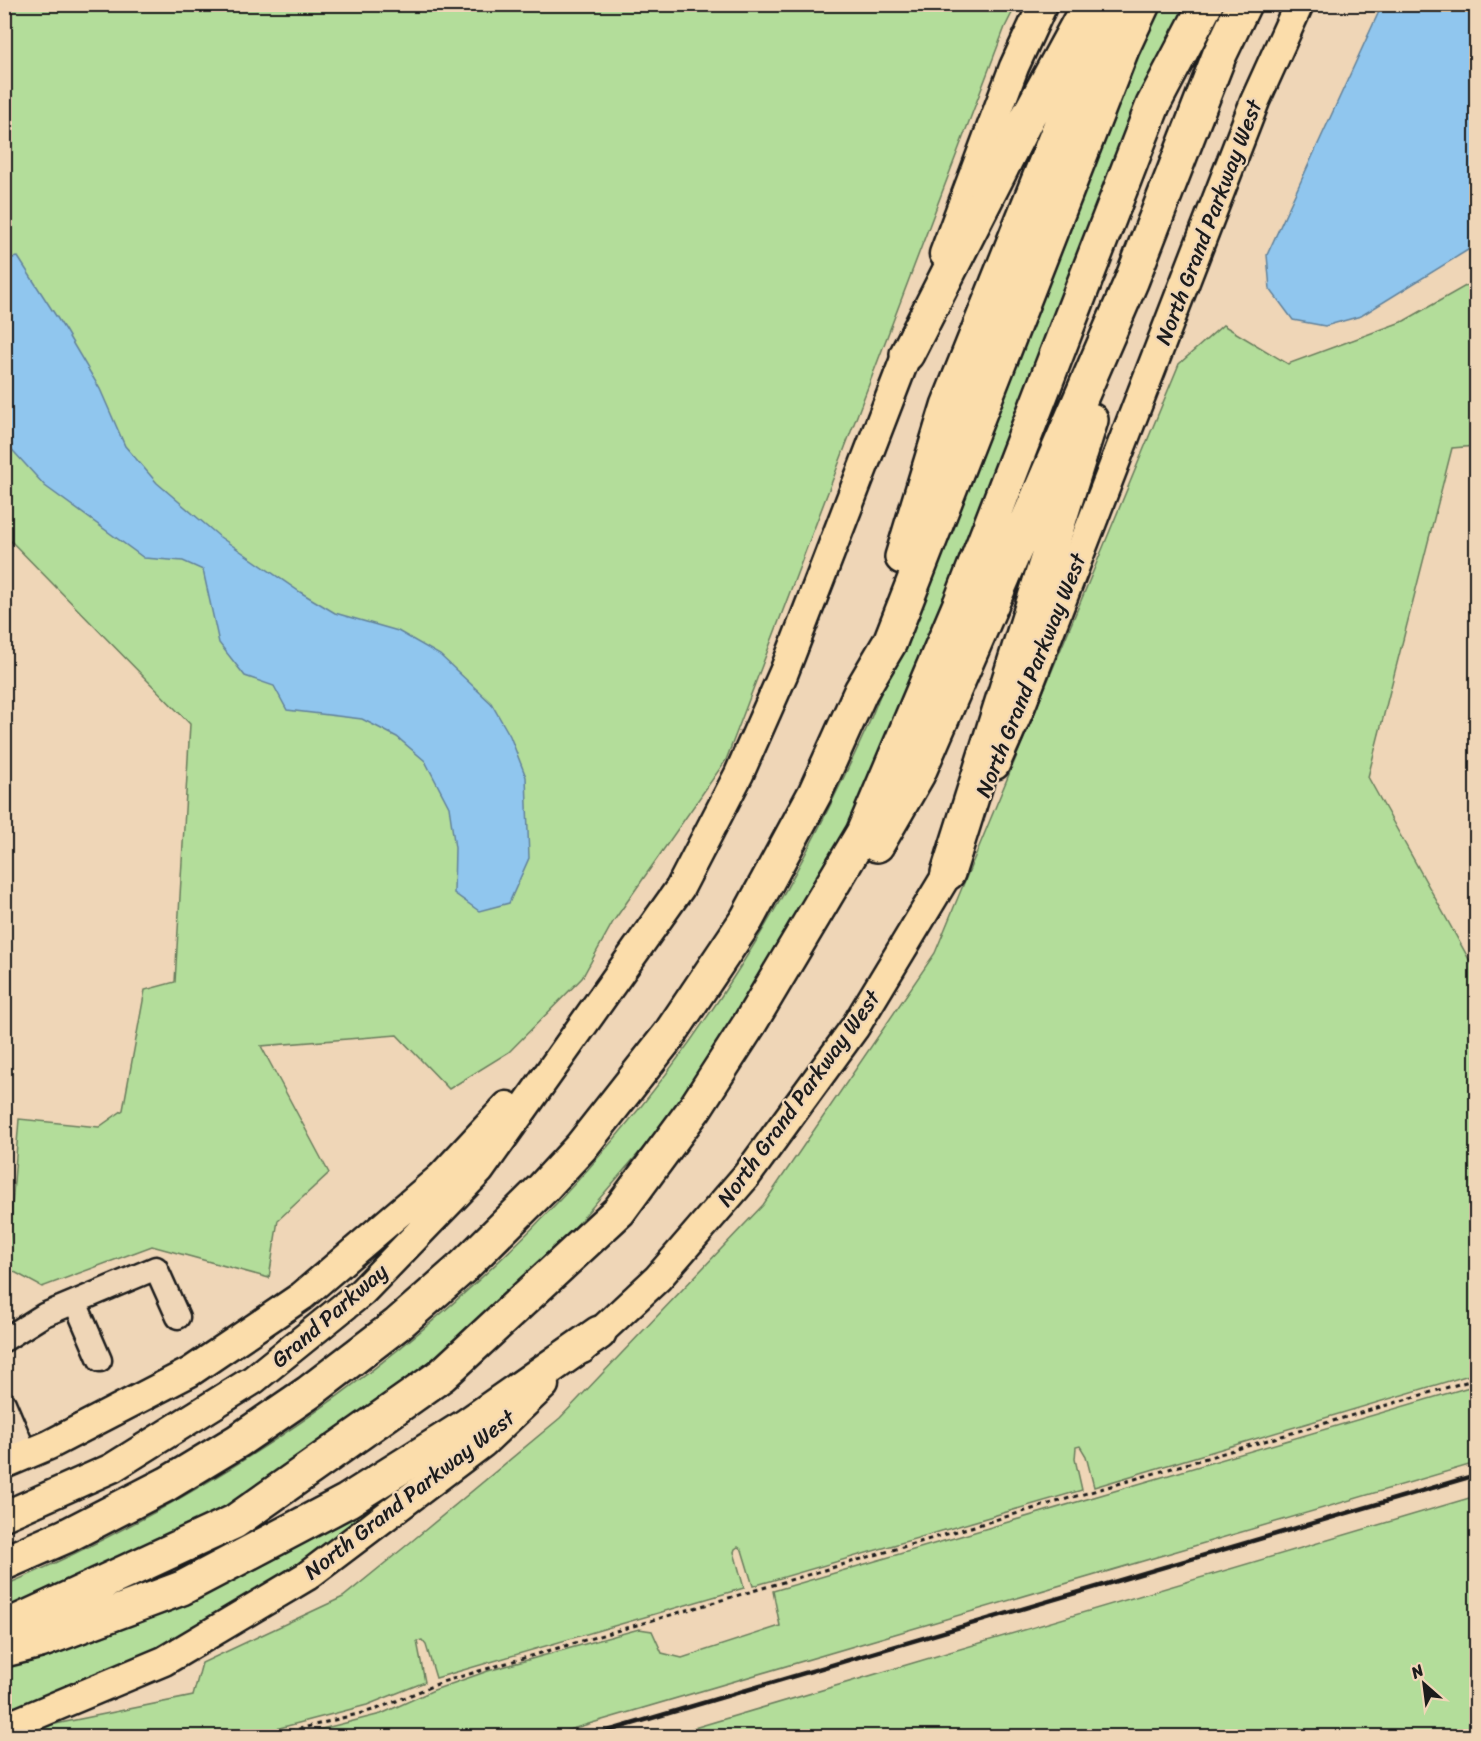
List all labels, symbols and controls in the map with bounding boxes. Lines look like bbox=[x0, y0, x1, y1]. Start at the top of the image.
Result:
street label: North Grand Parkway West bbox=[1144, 93, 1274, 351]
street label: North Grand Parkway West bbox=[964, 546, 1098, 803]
street label: North Grand Parkway West bbox=[706, 981, 891, 1215]
street label: Grand Parkway bbox=[262, 1253, 397, 1378]
street label: North Grand Parkway West bbox=[295, 1398, 525, 1590]
north arrow bbox=[1394, 1654, 1454, 1714]
text: N bbox=[1405, 1655, 1430, 1687]

